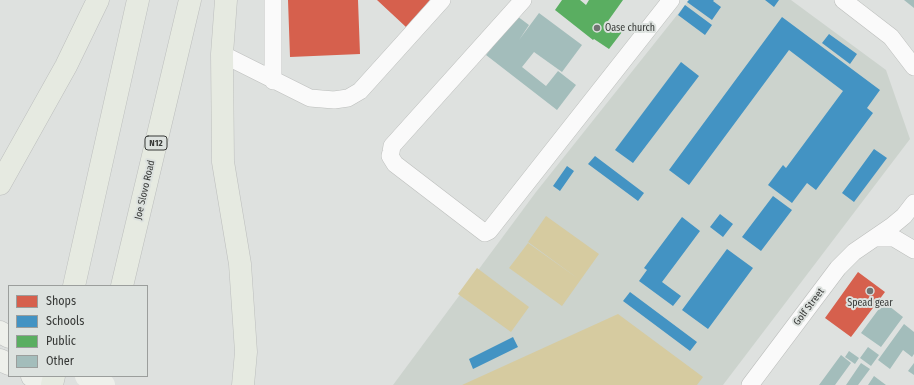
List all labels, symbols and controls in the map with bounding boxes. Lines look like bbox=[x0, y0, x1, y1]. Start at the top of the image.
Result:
place label: Oase church bbox=[605, 22, 655, 34]
marker: Oase church bbox=[592, 23, 602, 33]
road number: N12 bbox=[145, 136, 167, 150]
street label: Joe Slovo Road bbox=[132, 159, 158, 221]
legend bbox=[8, 285, 148, 377]
street label: Golf Street bbox=[791, 286, 827, 328]
marker: Spead gear bbox=[865, 286, 875, 296]
text: Shops bbox=[46, 294, 76, 308]
place label: Spead gear bbox=[847, 297, 893, 309]
text: Schools bbox=[46, 314, 84, 328]
text: Public bbox=[46, 334, 76, 348]
text: Other bbox=[46, 354, 74, 368]

